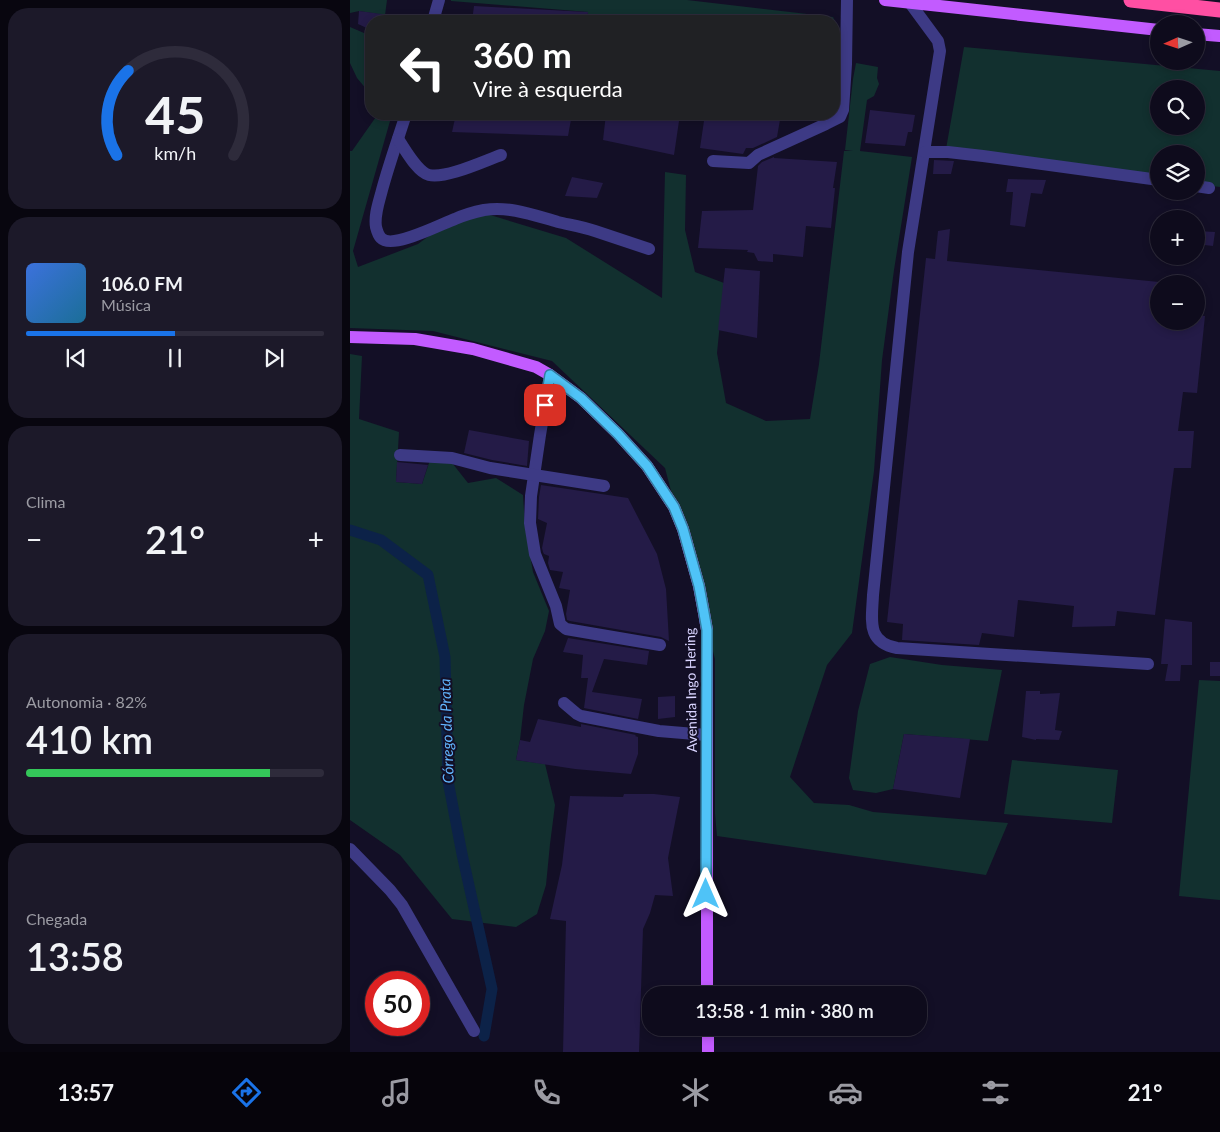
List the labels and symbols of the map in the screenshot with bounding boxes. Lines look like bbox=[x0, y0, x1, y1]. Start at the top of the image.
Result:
north arrow bbox=[1150, 15, 1205, 70]
pin bbox=[524, 384, 566, 426]
street label: Avenida Ingo Hering bbox=[681, 628, 700, 752]
water label: Córrego da Prata bbox=[435, 678, 457, 784]
position arrow bbox=[679, 867, 731, 919]
speed limit sign: 50 bbox=[365, 971, 430, 1036]

